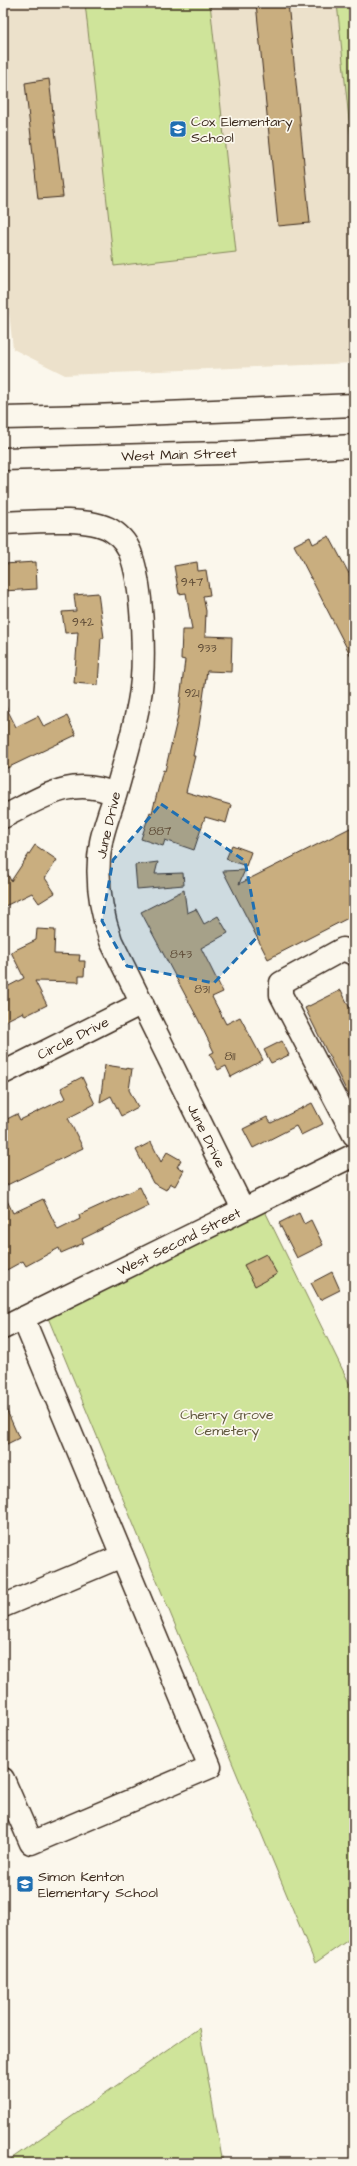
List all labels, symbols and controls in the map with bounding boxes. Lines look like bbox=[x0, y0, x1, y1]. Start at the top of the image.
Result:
place label: Cox Elementary School bbox=[191, 112, 293, 148]
school or university icon: Cox Elementary School bbox=[168, 119, 188, 139]
street label: West Main Street bbox=[121, 443, 238, 467]
house number: 947 bbox=[181, 574, 204, 591]
house number: 942 bbox=[72, 614, 94, 631]
house number: 933 bbox=[197, 640, 217, 657]
house number: 921 bbox=[184, 685, 200, 702]
street label: June Drive bbox=[92, 789, 127, 861]
house number: 887 bbox=[149, 823, 172, 840]
house number: 843 bbox=[170, 946, 192, 963]
house number: 831 bbox=[194, 981, 210, 998]
street label: Circle Drive bbox=[34, 1012, 113, 1065]
house number: 811 bbox=[225, 1048, 236, 1065]
street label: June Drive bbox=[182, 1101, 230, 1172]
street label: West Second Street bbox=[114, 1203, 245, 1281]
park label: Cherry Grove Cemetery bbox=[180, 1405, 274, 1441]
place label: Simon Kenton Elementary School bbox=[38, 1867, 158, 1903]
school or university icon: Simon Kenton Elementary School bbox=[15, 1874, 35, 1894]

